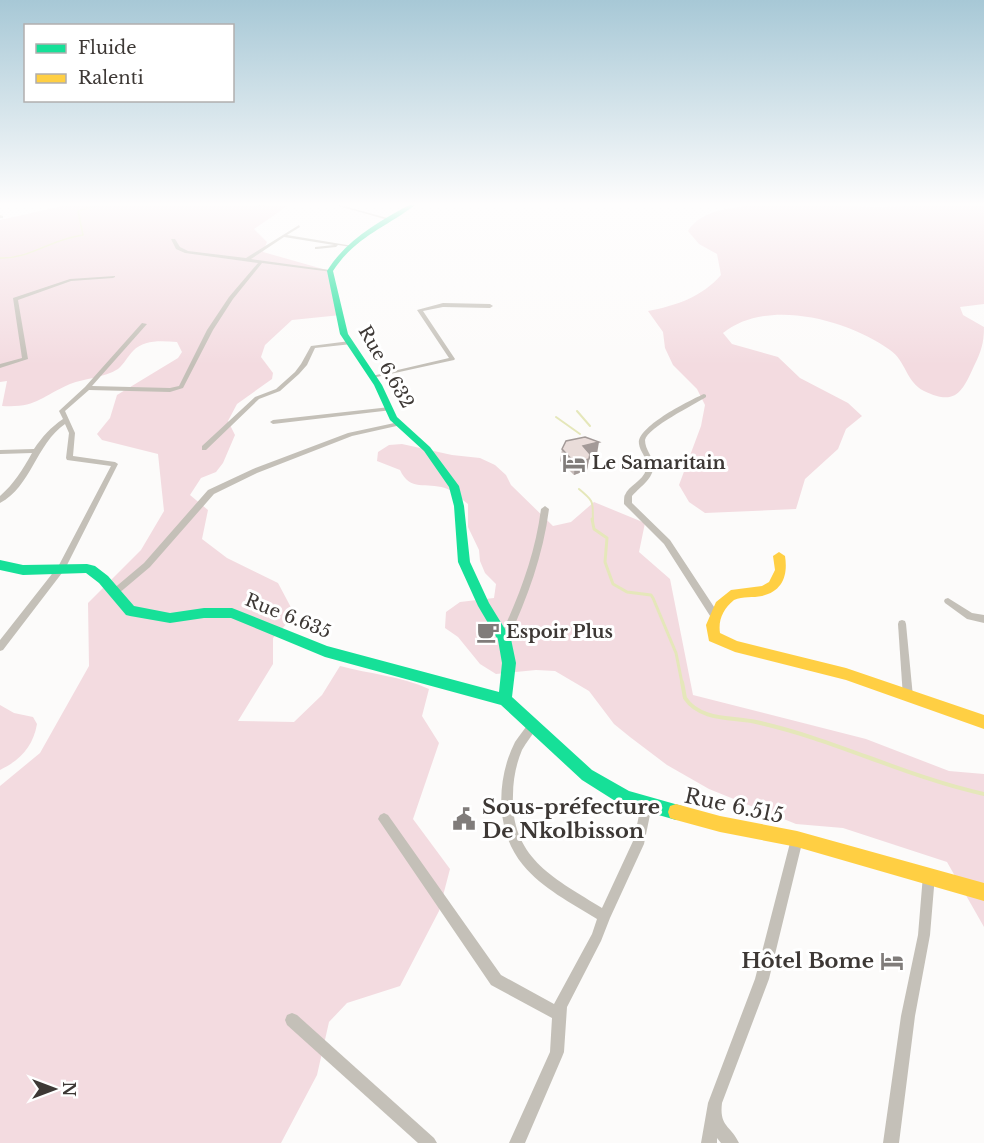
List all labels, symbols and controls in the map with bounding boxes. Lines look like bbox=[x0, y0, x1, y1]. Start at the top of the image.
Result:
legend bbox=[24, 24, 234, 102]
text: Fluide bbox=[78, 37, 137, 59]
text: Ralenti bbox=[78, 67, 144, 89]
street label: Rue 6.632 bbox=[354, 322, 418, 412]
hotel icon: Le Samaritain bbox=[561, 450, 587, 476]
place label: Le Samaritain bbox=[592, 452, 726, 474]
street label: Rue 6.635 bbox=[242, 589, 334, 643]
cafe icon: Espoir Plus bbox=[475, 619, 501, 645]
place label: Espoir Plus bbox=[506, 621, 613, 643]
street label: Rue 6.515 bbox=[682, 783, 786, 829]
place label: Sous-préfecture De Nkolbisson bbox=[482, 794, 660, 844]
public building icon: Sous-préfecture De Nkolbisson bbox=[451, 806, 477, 832]
place label: Hôtel Bome bbox=[741, 948, 874, 974]
hotel icon: Hôtel Bome bbox=[879, 948, 905, 974]
north arrow bbox=[24, 1059, 84, 1119]
text: N bbox=[59, 1081, 79, 1097]

